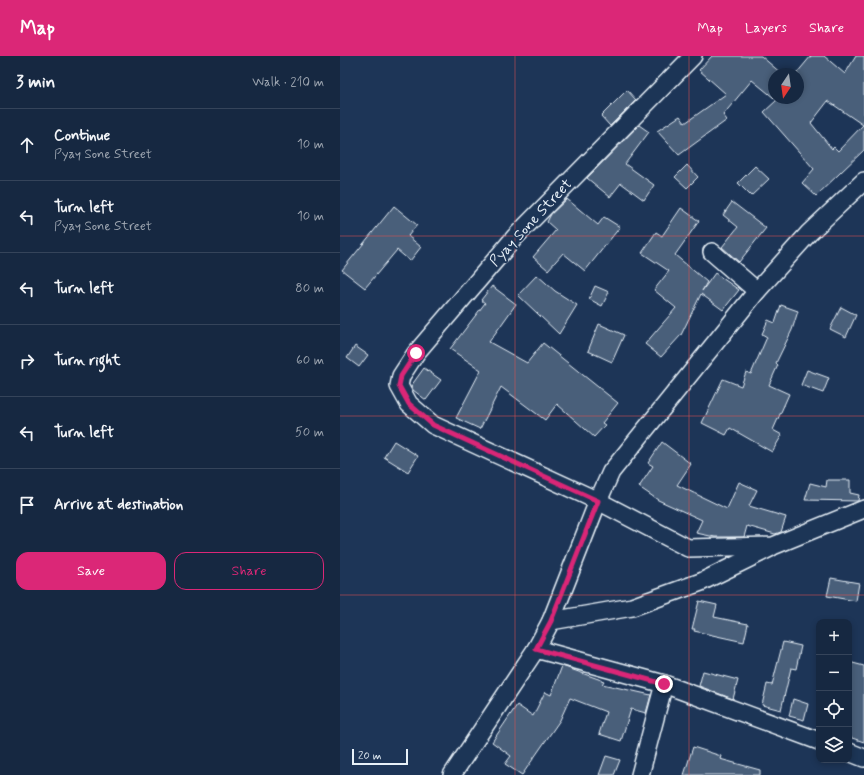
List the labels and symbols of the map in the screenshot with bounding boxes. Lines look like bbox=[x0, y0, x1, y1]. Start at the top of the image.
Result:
north arrow bbox=[768, 68, 804, 104]
street label: Pyay Sone Street bbox=[485, 175, 577, 271]
route start bbox=[407, 344, 425, 362]
route end bbox=[655, 675, 673, 693]
scale bar bbox=[352, 747, 408, 766]

